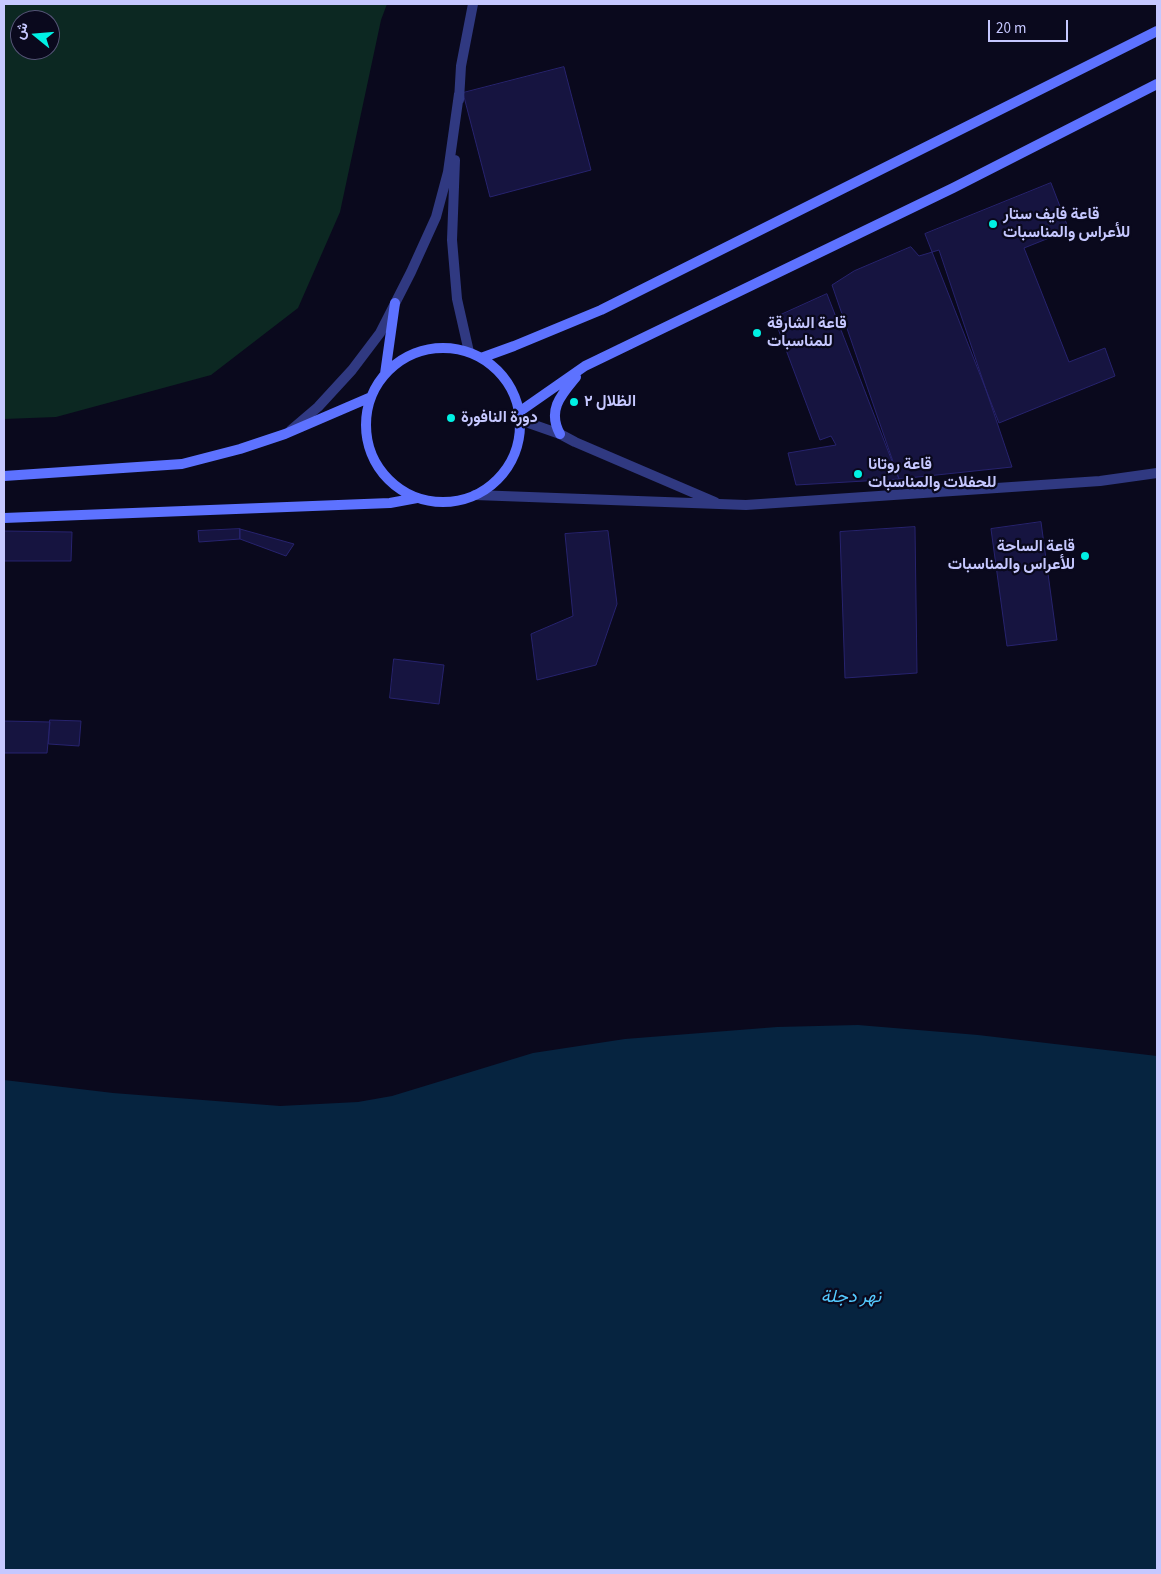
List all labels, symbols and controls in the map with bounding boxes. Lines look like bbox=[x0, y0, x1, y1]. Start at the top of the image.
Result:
north arrow bbox=[10, 10, 60, 60]
scale bar bbox=[991, 10, 1071, 42]
text: 20 m bbox=[996, 18, 1026, 39]
text: ش bbox=[10, 20, 34, 42]
place label: قاعة فايف ستار للأعراس والمناسبات bbox=[1003, 205, 1130, 243]
marker: قاعة فايف ستار للأعراس والمناسبات bbox=[987, 218, 999, 230]
place label: قاعة الشارقة للمناسبات bbox=[767, 314, 847, 352]
marker: قاعة الشارقة للمناسبات bbox=[751, 327, 763, 339]
place label: الظلال ٢ bbox=[584, 392, 636, 412]
marker: الظلال ٢ bbox=[568, 396, 580, 408]
place label: دورة النافورة bbox=[461, 408, 538, 428]
marker: دورة النافورة bbox=[445, 412, 457, 424]
place label: قاعة روتانا للحفلات والمناسبات bbox=[868, 455, 996, 493]
marker: قاعة روتانا للحفلات والمناسبات bbox=[852, 468, 864, 480]
place label: قاعة الساحة للأعراس والمناسبات bbox=[948, 537, 1075, 575]
marker: قاعة الساحة للأعراس والمناسبات bbox=[1079, 550, 1091, 562]
water label: نهر دجلة bbox=[821, 1287, 881, 1309]

